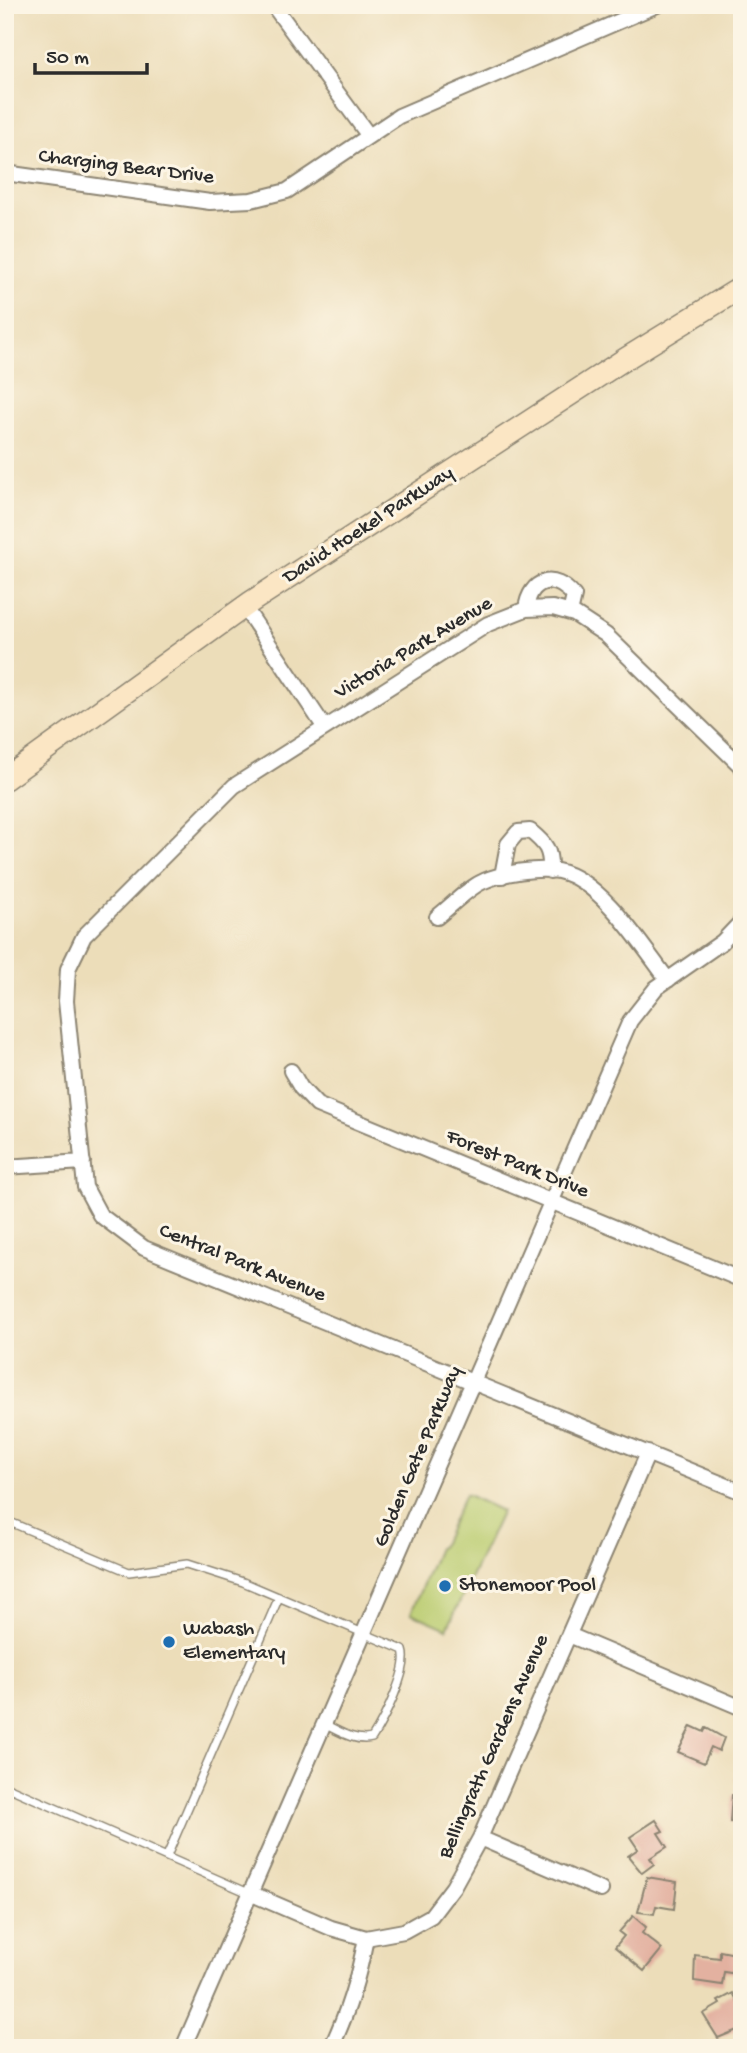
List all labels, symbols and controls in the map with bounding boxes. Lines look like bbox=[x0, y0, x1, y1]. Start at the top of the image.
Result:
scale bar bbox=[35, 32, 147, 76]
text: 50 m bbox=[46, 47, 89, 72]
street label: Charging Bear Drive bbox=[37, 145, 216, 191]
street label: David Hoekel Parkway bbox=[277, 462, 459, 592]
street label: Victoria Park Avenue bbox=[330, 591, 498, 706]
street label: Forest Park Drive bbox=[441, 1125, 593, 1205]
street label: Central Park Avenue bbox=[155, 1219, 330, 1309]
street label: Golden Gate Parkway bbox=[370, 1363, 468, 1551]
place label: Stonemoor Pool bbox=[459, 1574, 596, 1599]
marker: Stonemoor Pool bbox=[437, 1578, 453, 1594]
place label: Wabash Elementary bbox=[183, 1618, 285, 1667]
street label: Bellingrath Gardens Avenue bbox=[434, 1630, 556, 1864]
marker: Wabash Elementary bbox=[161, 1634, 177, 1650]

